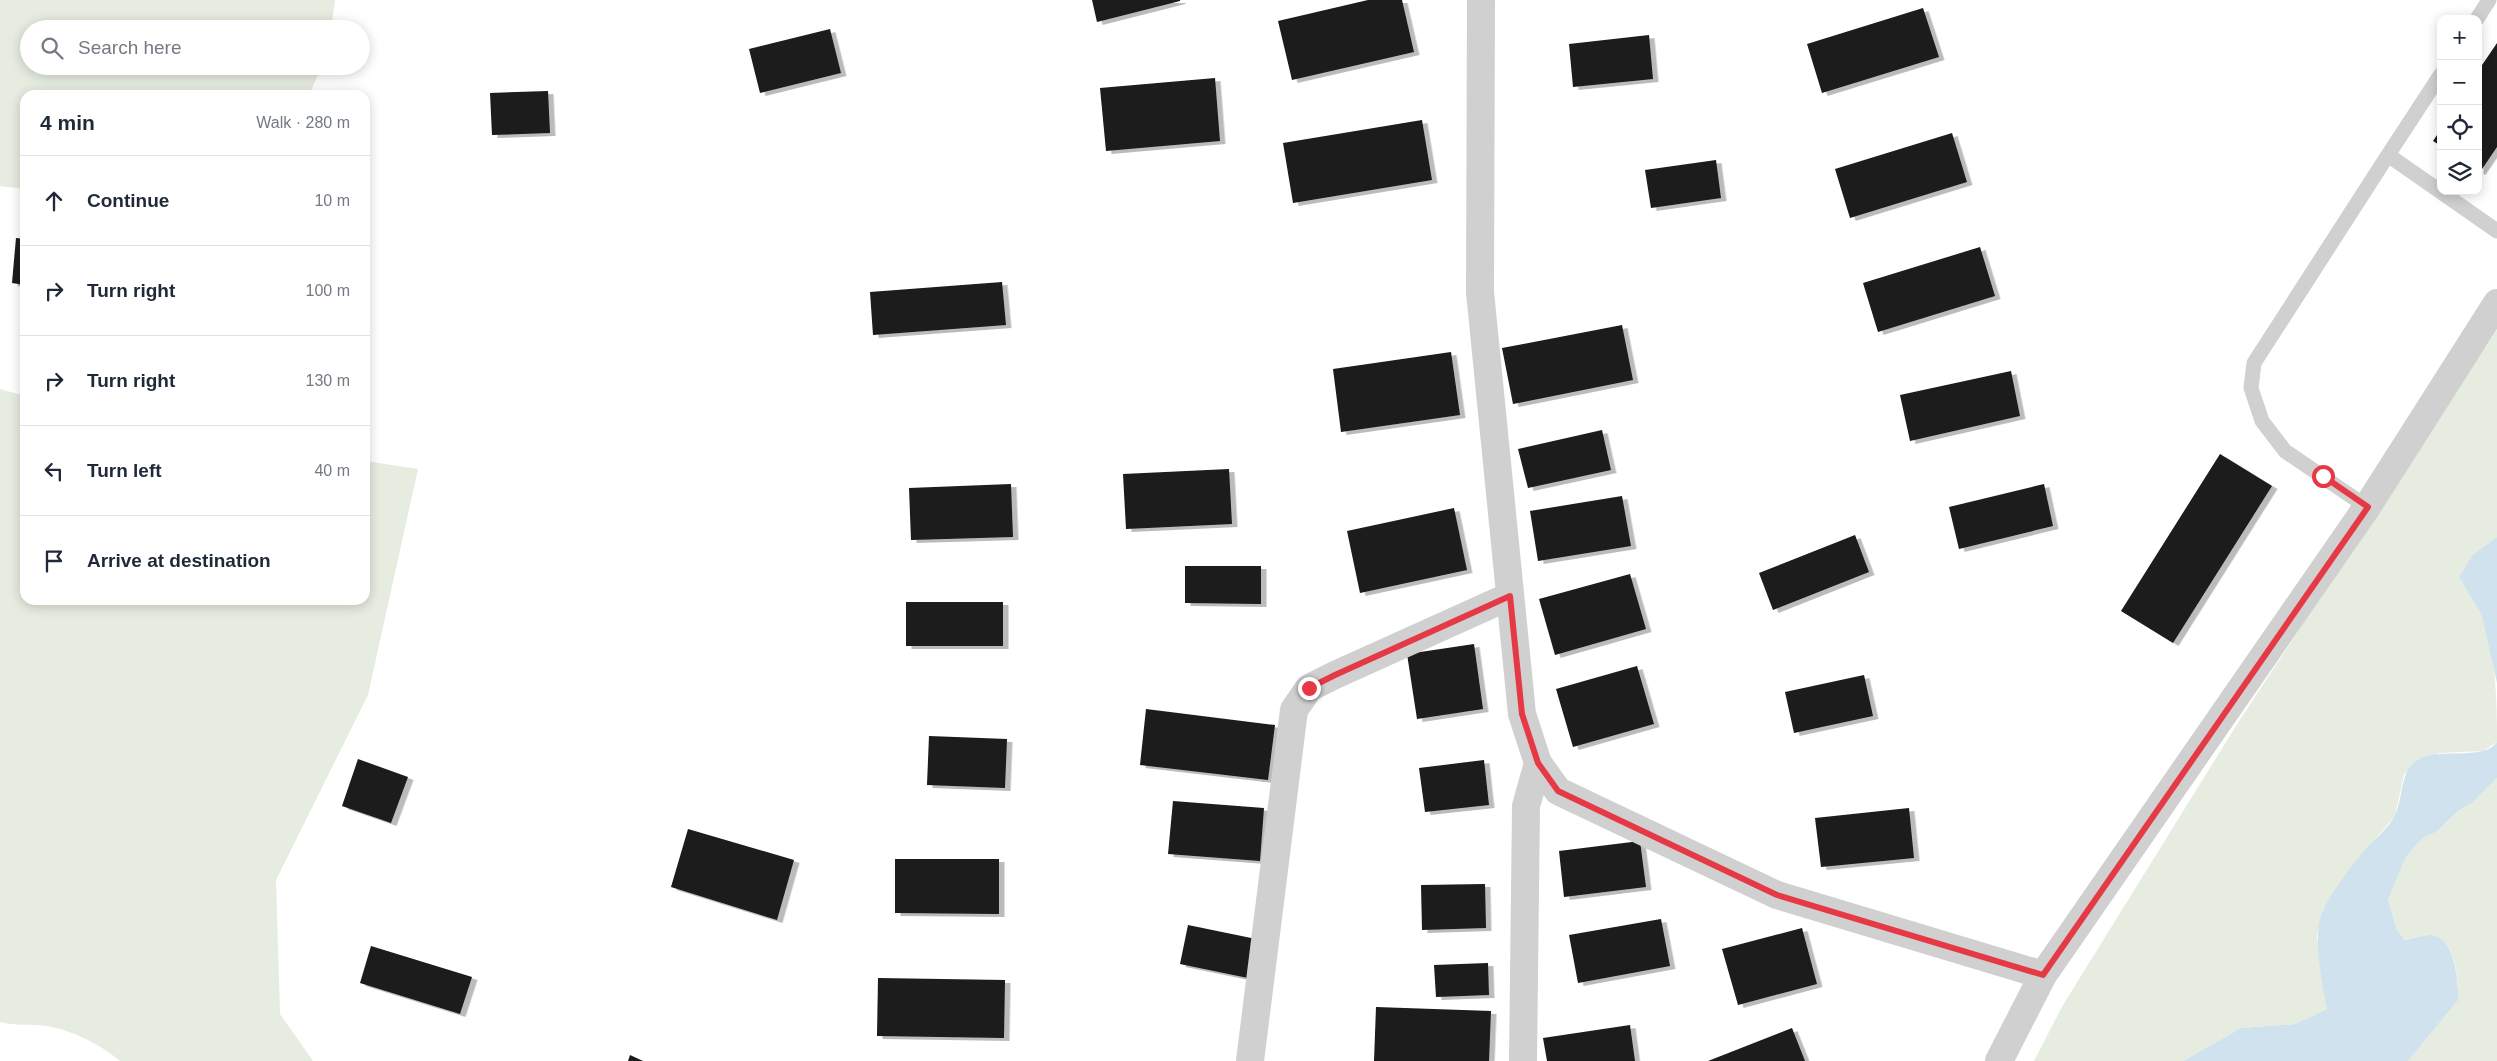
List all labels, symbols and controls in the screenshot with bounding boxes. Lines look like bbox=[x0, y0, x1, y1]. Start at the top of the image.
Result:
map controls bbox=[2437, 15, 2482, 195]
button: + bbox=[2437, 15, 2482, 60]
search box bbox=[20, 20, 370, 75]
icon: search bbox=[38, 34, 66, 62]
text: Search here bbox=[78, 37, 182, 58]
button: − bbox=[2437, 60, 2482, 105]
button: locate bbox=[2437, 105, 2482, 150]
text: 4 min bbox=[40, 111, 95, 134]
text: Walk · 280 m bbox=[256, 114, 350, 131]
button: layers bbox=[2437, 150, 2482, 195]
icon: ahead bbox=[40, 187, 68, 215]
text: Continue bbox=[87, 190, 169, 211]
text: 10 m bbox=[314, 192, 350, 209]
icon: right bbox=[40, 277, 68, 305]
text: Turn right bbox=[87, 280, 175, 301]
text: 100 m bbox=[306, 282, 350, 299]
icon: right bbox=[40, 367, 68, 395]
text: Turn right bbox=[87, 370, 175, 391]
text: 130 m bbox=[306, 372, 350, 389]
icon: left bbox=[40, 457, 68, 485]
text: Turn left bbox=[87, 460, 162, 481]
text: 40 m bbox=[314, 462, 350, 479]
route start bbox=[2312, 465, 2335, 488]
icon: arrive bbox=[40, 547, 68, 575]
text: Arrive at destination bbox=[87, 550, 271, 571]
route end bbox=[1298, 677, 1321, 700]

